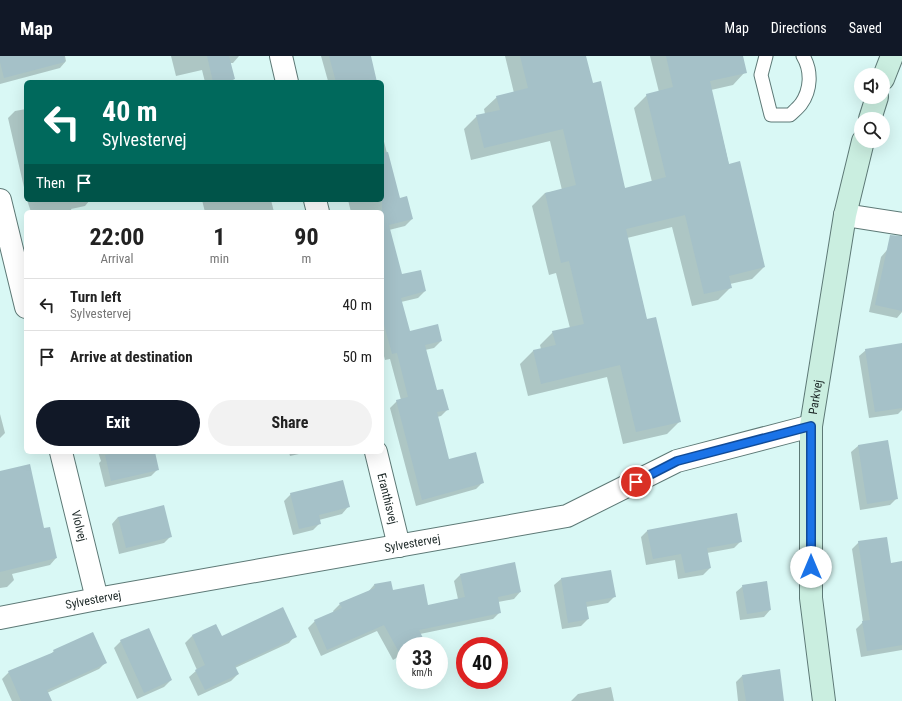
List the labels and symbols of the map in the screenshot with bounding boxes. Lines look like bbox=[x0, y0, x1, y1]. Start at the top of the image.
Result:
street label: Parkvej bbox=[806, 379, 825, 415]
pin bbox=[619, 465, 653, 499]
street label: Eranthisvej bbox=[374, 472, 400, 526]
street label: Violvej bbox=[69, 509, 90, 543]
street label: Sylvestervej bbox=[383, 532, 441, 555]
position arrow bbox=[790, 546, 832, 588]
street label: Sylvestervej bbox=[64, 588, 122, 612]
speed limit sign: 40 bbox=[456, 637, 508, 689]

